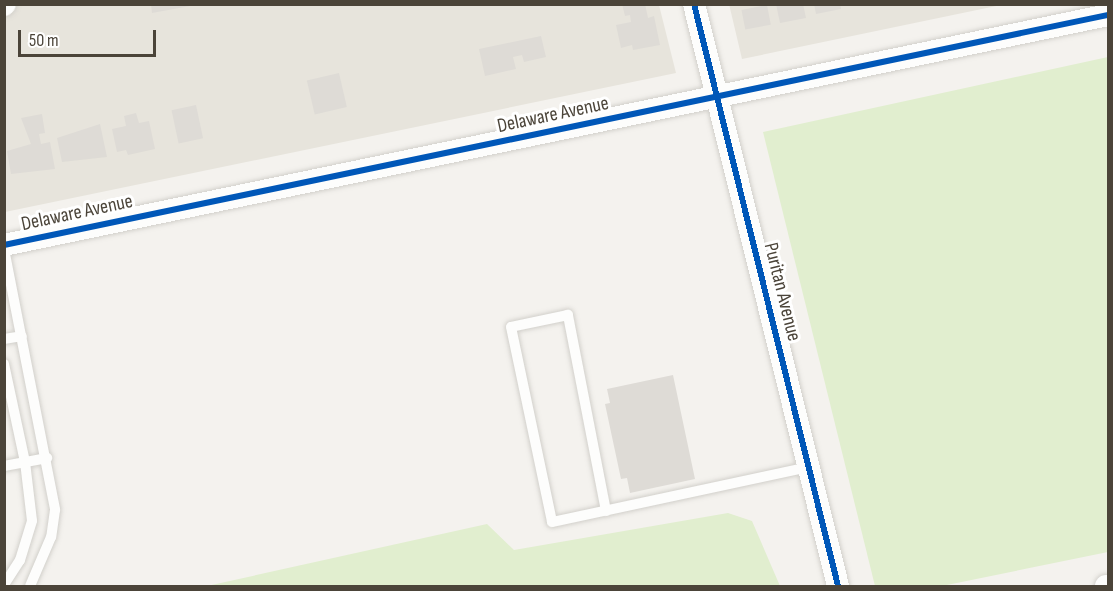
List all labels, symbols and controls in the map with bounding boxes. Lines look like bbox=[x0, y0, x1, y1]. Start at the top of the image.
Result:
scale bar bbox=[21, 18, 159, 56]
text: 50 m bbox=[29, 30, 59, 51]
street label: Delaware Avenue bbox=[495, 91, 611, 139]
street label: Delaware Avenue bbox=[19, 189, 135, 237]
street label: Puritan Avenue bbox=[758, 240, 806, 344]

